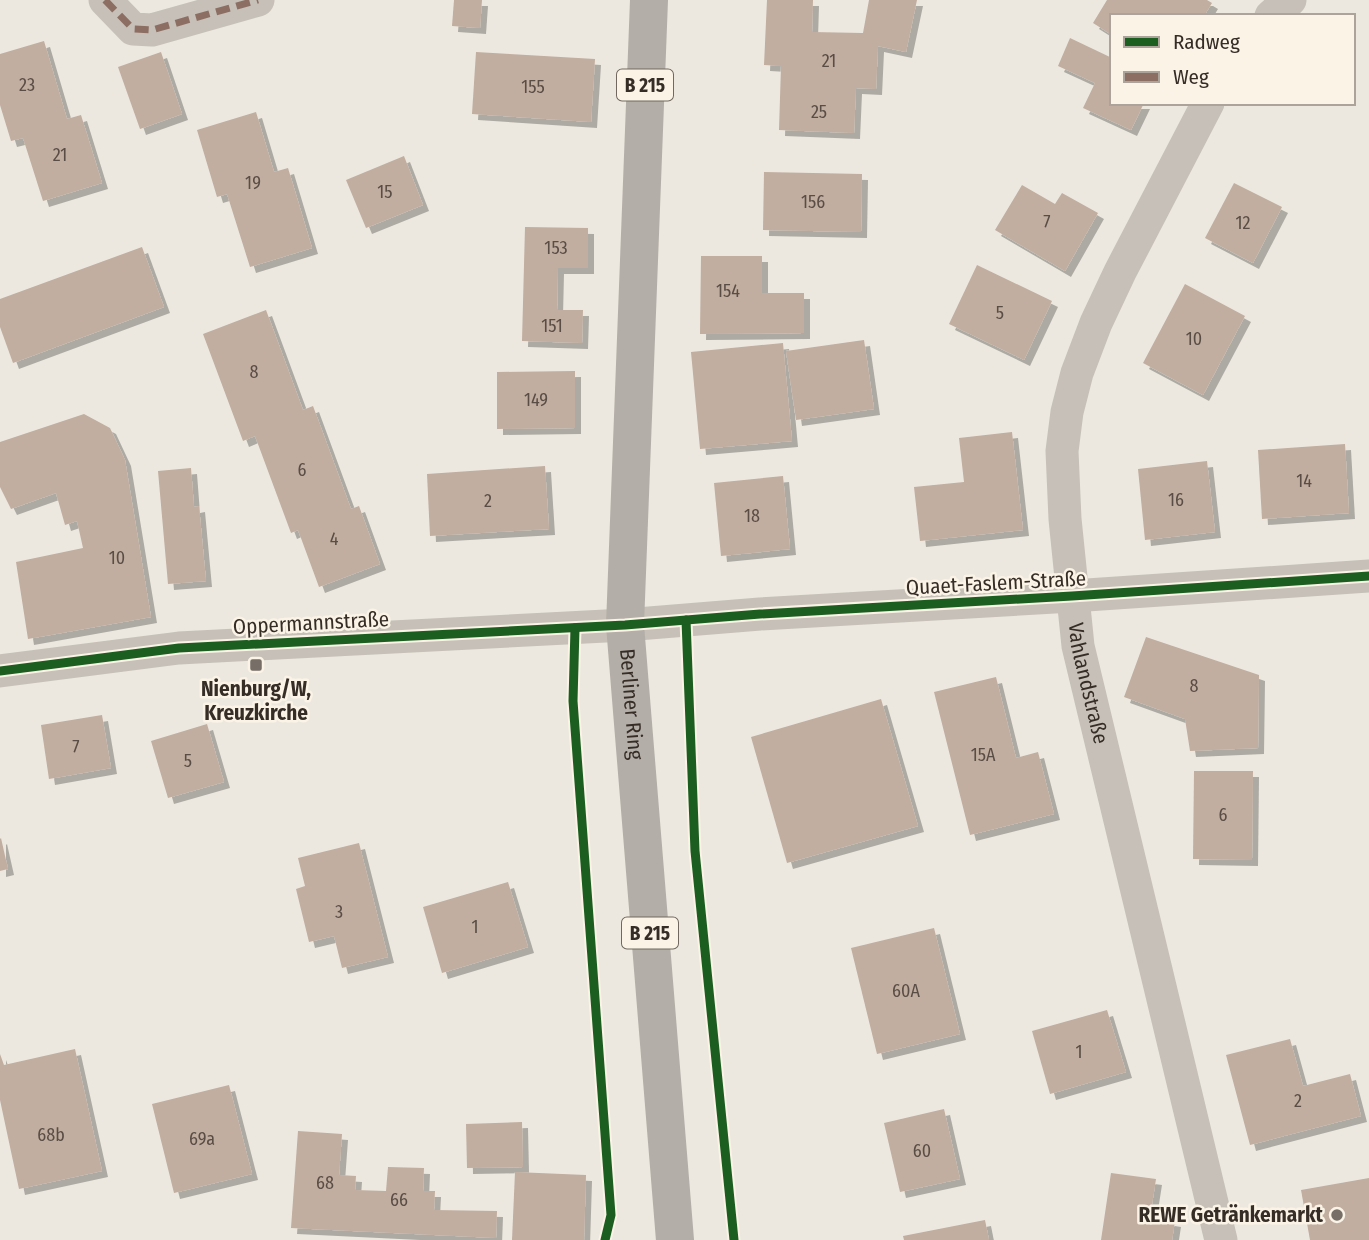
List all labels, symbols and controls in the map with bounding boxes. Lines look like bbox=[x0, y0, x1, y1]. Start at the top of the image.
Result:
legend bbox=[1110, 14, 1355, 105]
text: Radweg bbox=[1173, 29, 1240, 55]
house number: 21 bbox=[822, 50, 836, 72]
text: Weg bbox=[1173, 64, 1209, 90]
road number: B 215 bbox=[617, 69, 673, 100]
house number: 23 bbox=[19, 74, 35, 96]
house number: 155 bbox=[521, 76, 545, 98]
house number: 25 bbox=[811, 101, 827, 123]
house number: 21 bbox=[53, 144, 67, 166]
house number: 19 bbox=[245, 172, 261, 194]
house number: 15 bbox=[377, 181, 393, 203]
house number: 156 bbox=[801, 191, 825, 213]
house number: 7 bbox=[1043, 211, 1051, 233]
house number: 12 bbox=[1236, 212, 1251, 234]
house number: 153 bbox=[544, 237, 568, 259]
house number: 154 bbox=[716, 280, 740, 302]
house number: 5 bbox=[996, 302, 1004, 324]
house number: 151 bbox=[541, 315, 563, 337]
house number: 10 bbox=[1186, 328, 1202, 350]
house number: 8 bbox=[250, 361, 259, 383]
house number: 149 bbox=[524, 389, 548, 411]
house number: 6 bbox=[298, 459, 307, 481]
house number: 14 bbox=[1296, 470, 1312, 492]
house number: 16 bbox=[1168, 489, 1184, 511]
house number: 2 bbox=[484, 490, 492, 512]
house number: 18 bbox=[744, 505, 760, 527]
house number: 4 bbox=[330, 528, 339, 550]
house number: 10 bbox=[109, 547, 125, 569]
street label: Quaet-Faslem-Straße bbox=[905, 565, 1087, 601]
street label: Oppermannstraße bbox=[232, 606, 390, 640]
street label: Vahlandstraße bbox=[1063, 621, 1114, 746]
street label: Berliner Ring bbox=[614, 648, 649, 761]
marker: Nienburg/W, Kreuzkirche bbox=[248, 657, 264, 673]
house number: 8 bbox=[1190, 675, 1199, 697]
place label: Nienburg/W, Kreuzkirche bbox=[201, 676, 311, 726]
house number: 7 bbox=[72, 736, 80, 758]
house number: 15A bbox=[971, 744, 996, 766]
house number: 5 bbox=[184, 750, 192, 772]
house number: 6 bbox=[1219, 804, 1228, 826]
house number: 3 bbox=[335, 901, 343, 923]
house number: 1 bbox=[471, 916, 479, 938]
road number: B 215 bbox=[622, 917, 678, 948]
house number: 60A bbox=[892, 980, 920, 1002]
house number: 1 bbox=[1075, 1041, 1083, 1063]
house number: 2 bbox=[1294, 1090, 1302, 1112]
house number: 68b bbox=[37, 1124, 65, 1146]
house number: 69a bbox=[189, 1128, 215, 1150]
house number: 60 bbox=[913, 1140, 931, 1162]
house number: 68 bbox=[316, 1172, 334, 1194]
house number: 66 bbox=[390, 1189, 408, 1211]
place label: REWE Getränkemarkt bbox=[1138, 1202, 1324, 1228]
marker: REWE Getränkemarkt bbox=[1329, 1207, 1345, 1223]

